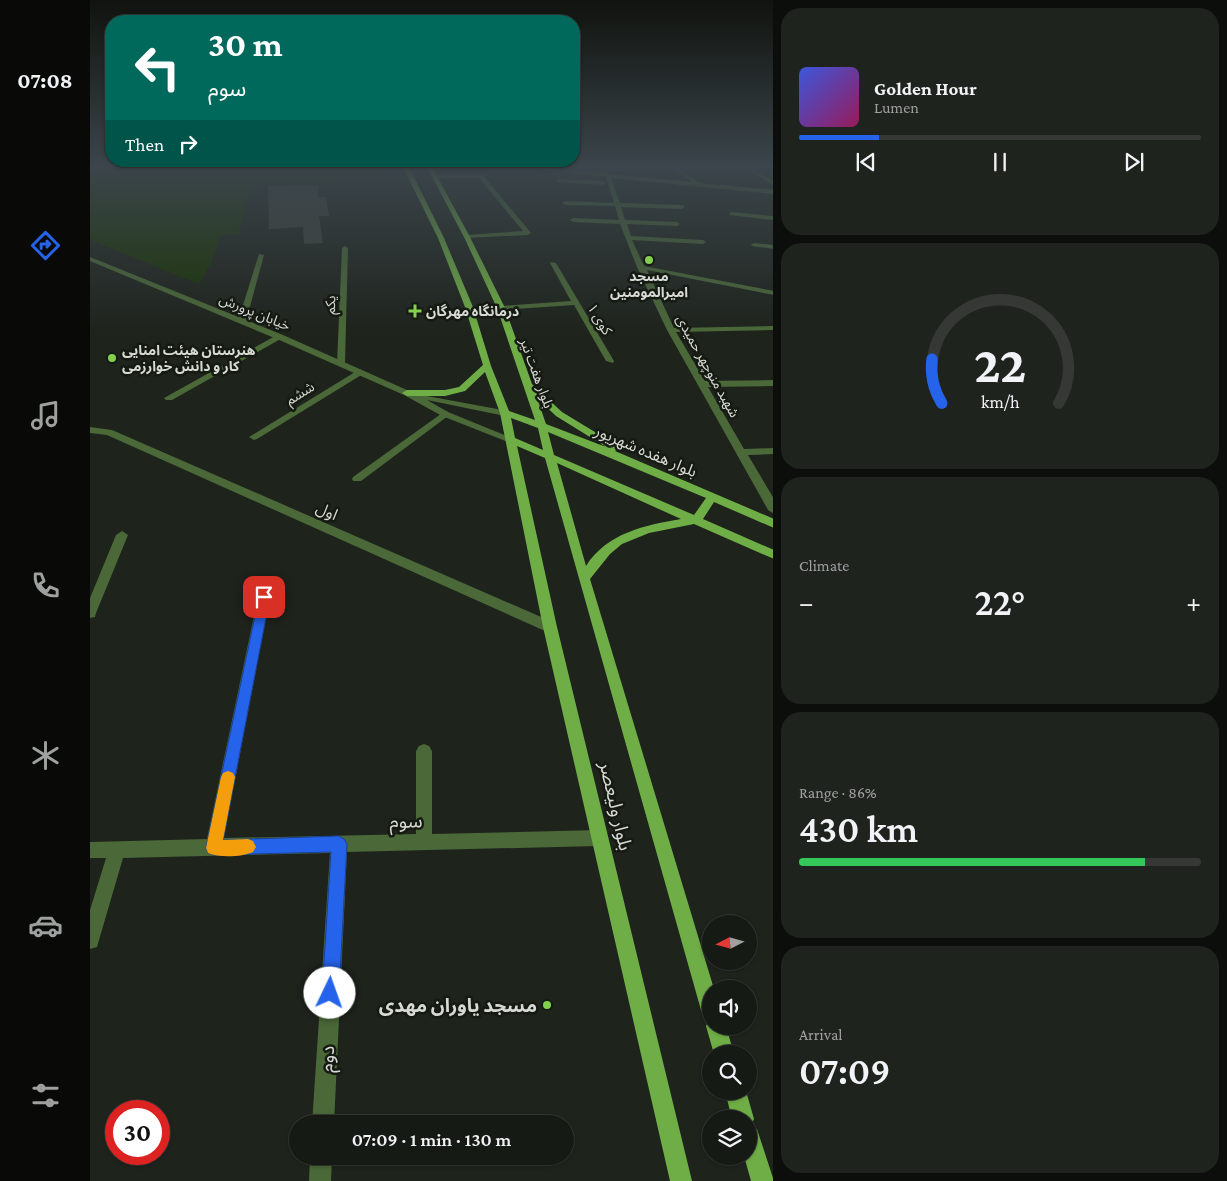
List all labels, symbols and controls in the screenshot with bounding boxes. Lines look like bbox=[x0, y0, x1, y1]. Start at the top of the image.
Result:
text: 30 m bbox=[208, 25, 283, 64]
icon: left bbox=[125, 35, 190, 100]
text: 07:08 bbox=[17, 68, 73, 93]
text: سوم bbox=[208, 76, 246, 101]
text: Golden Hour bbox=[874, 78, 977, 99]
text: Lumen bbox=[874, 99, 919, 116]
icon: right bbox=[174, 130, 202, 158]
text: Then bbox=[125, 134, 164, 155]
icon: previous bbox=[852, 148, 880, 176]
icon: pause bbox=[986, 148, 1014, 176]
icon: next bbox=[1120, 148, 1148, 176]
icon: directions bbox=[28, 228, 63, 263]
marker: مسجد امیرالمومنین bbox=[643, 254, 655, 266]
place label: مسجد امیرالمومنین bbox=[610, 268, 688, 301]
street label: خیابان پرورش bbox=[216, 290, 293, 335]
street label: یکم bbox=[322, 295, 341, 315]
street label: کوی ۱ bbox=[584, 300, 616, 338]
place label: درمانگاه مهرگان bbox=[426, 303, 519, 320]
marker: درمانگاه مهرگان bbox=[408, 304, 422, 318]
street label: شهبد منوچهر حمیدی bbox=[671, 312, 743, 421]
street label: بلوار هفت تیر bbox=[516, 335, 557, 411]
text: 22 bbox=[974, 335, 1026, 393]
place label: هنرستان هیئت امنایی کار و دانش خوارزمی bbox=[122, 342, 256, 375]
marker: هنرستان هیئت امنایی کار و دانش خوارزمی bbox=[106, 352, 118, 364]
street label: ششم bbox=[283, 378, 319, 410]
text: km/h bbox=[981, 392, 1020, 412]
icon: music bbox=[28, 398, 63, 433]
street label: بلوار هفده شهریور bbox=[591, 421, 700, 481]
street label: اول bbox=[313, 499, 341, 525]
text: Climate bbox=[799, 557, 849, 574]
icon: phone bbox=[28, 568, 63, 603]
pin bbox=[243, 576, 285, 618]
text: 22° bbox=[975, 581, 1025, 623]
icon: arrive bbox=[250, 583, 278, 611]
text: − bbox=[799, 587, 814, 618]
text: + bbox=[1186, 587, 1201, 618]
icon: climate bbox=[28, 738, 63, 773]
street label: بلوار ولیعصر bbox=[594, 758, 636, 853]
text: Range · 86% bbox=[799, 784, 876, 801]
text: 430 km bbox=[799, 808, 918, 850]
street label: سوم bbox=[389, 810, 423, 836]
icon: car bbox=[28, 908, 63, 943]
north arrow bbox=[702, 915, 758, 970]
map controls bbox=[702, 915, 757, 1165]
position arrow bbox=[303, 966, 355, 1018]
button: sound bbox=[702, 980, 757, 1035]
place label: مسجد یاوران مهدی bbox=[379, 995, 537, 1017]
marker: مسجد یاوران مهدی bbox=[541, 999, 553, 1011]
text: Arrival bbox=[799, 1026, 843, 1043]
street label: دوم bbox=[316, 1045, 342, 1073]
button: search bbox=[702, 1045, 757, 1100]
text: 07:09 bbox=[799, 1050, 890, 1092]
icon: filters bbox=[28, 1078, 63, 1113]
speed limit sign: 30 bbox=[105, 1100, 170, 1165]
button: layers bbox=[702, 1110, 757, 1165]
text: 07:09 · 1 min · 130 m bbox=[352, 1129, 511, 1150]

